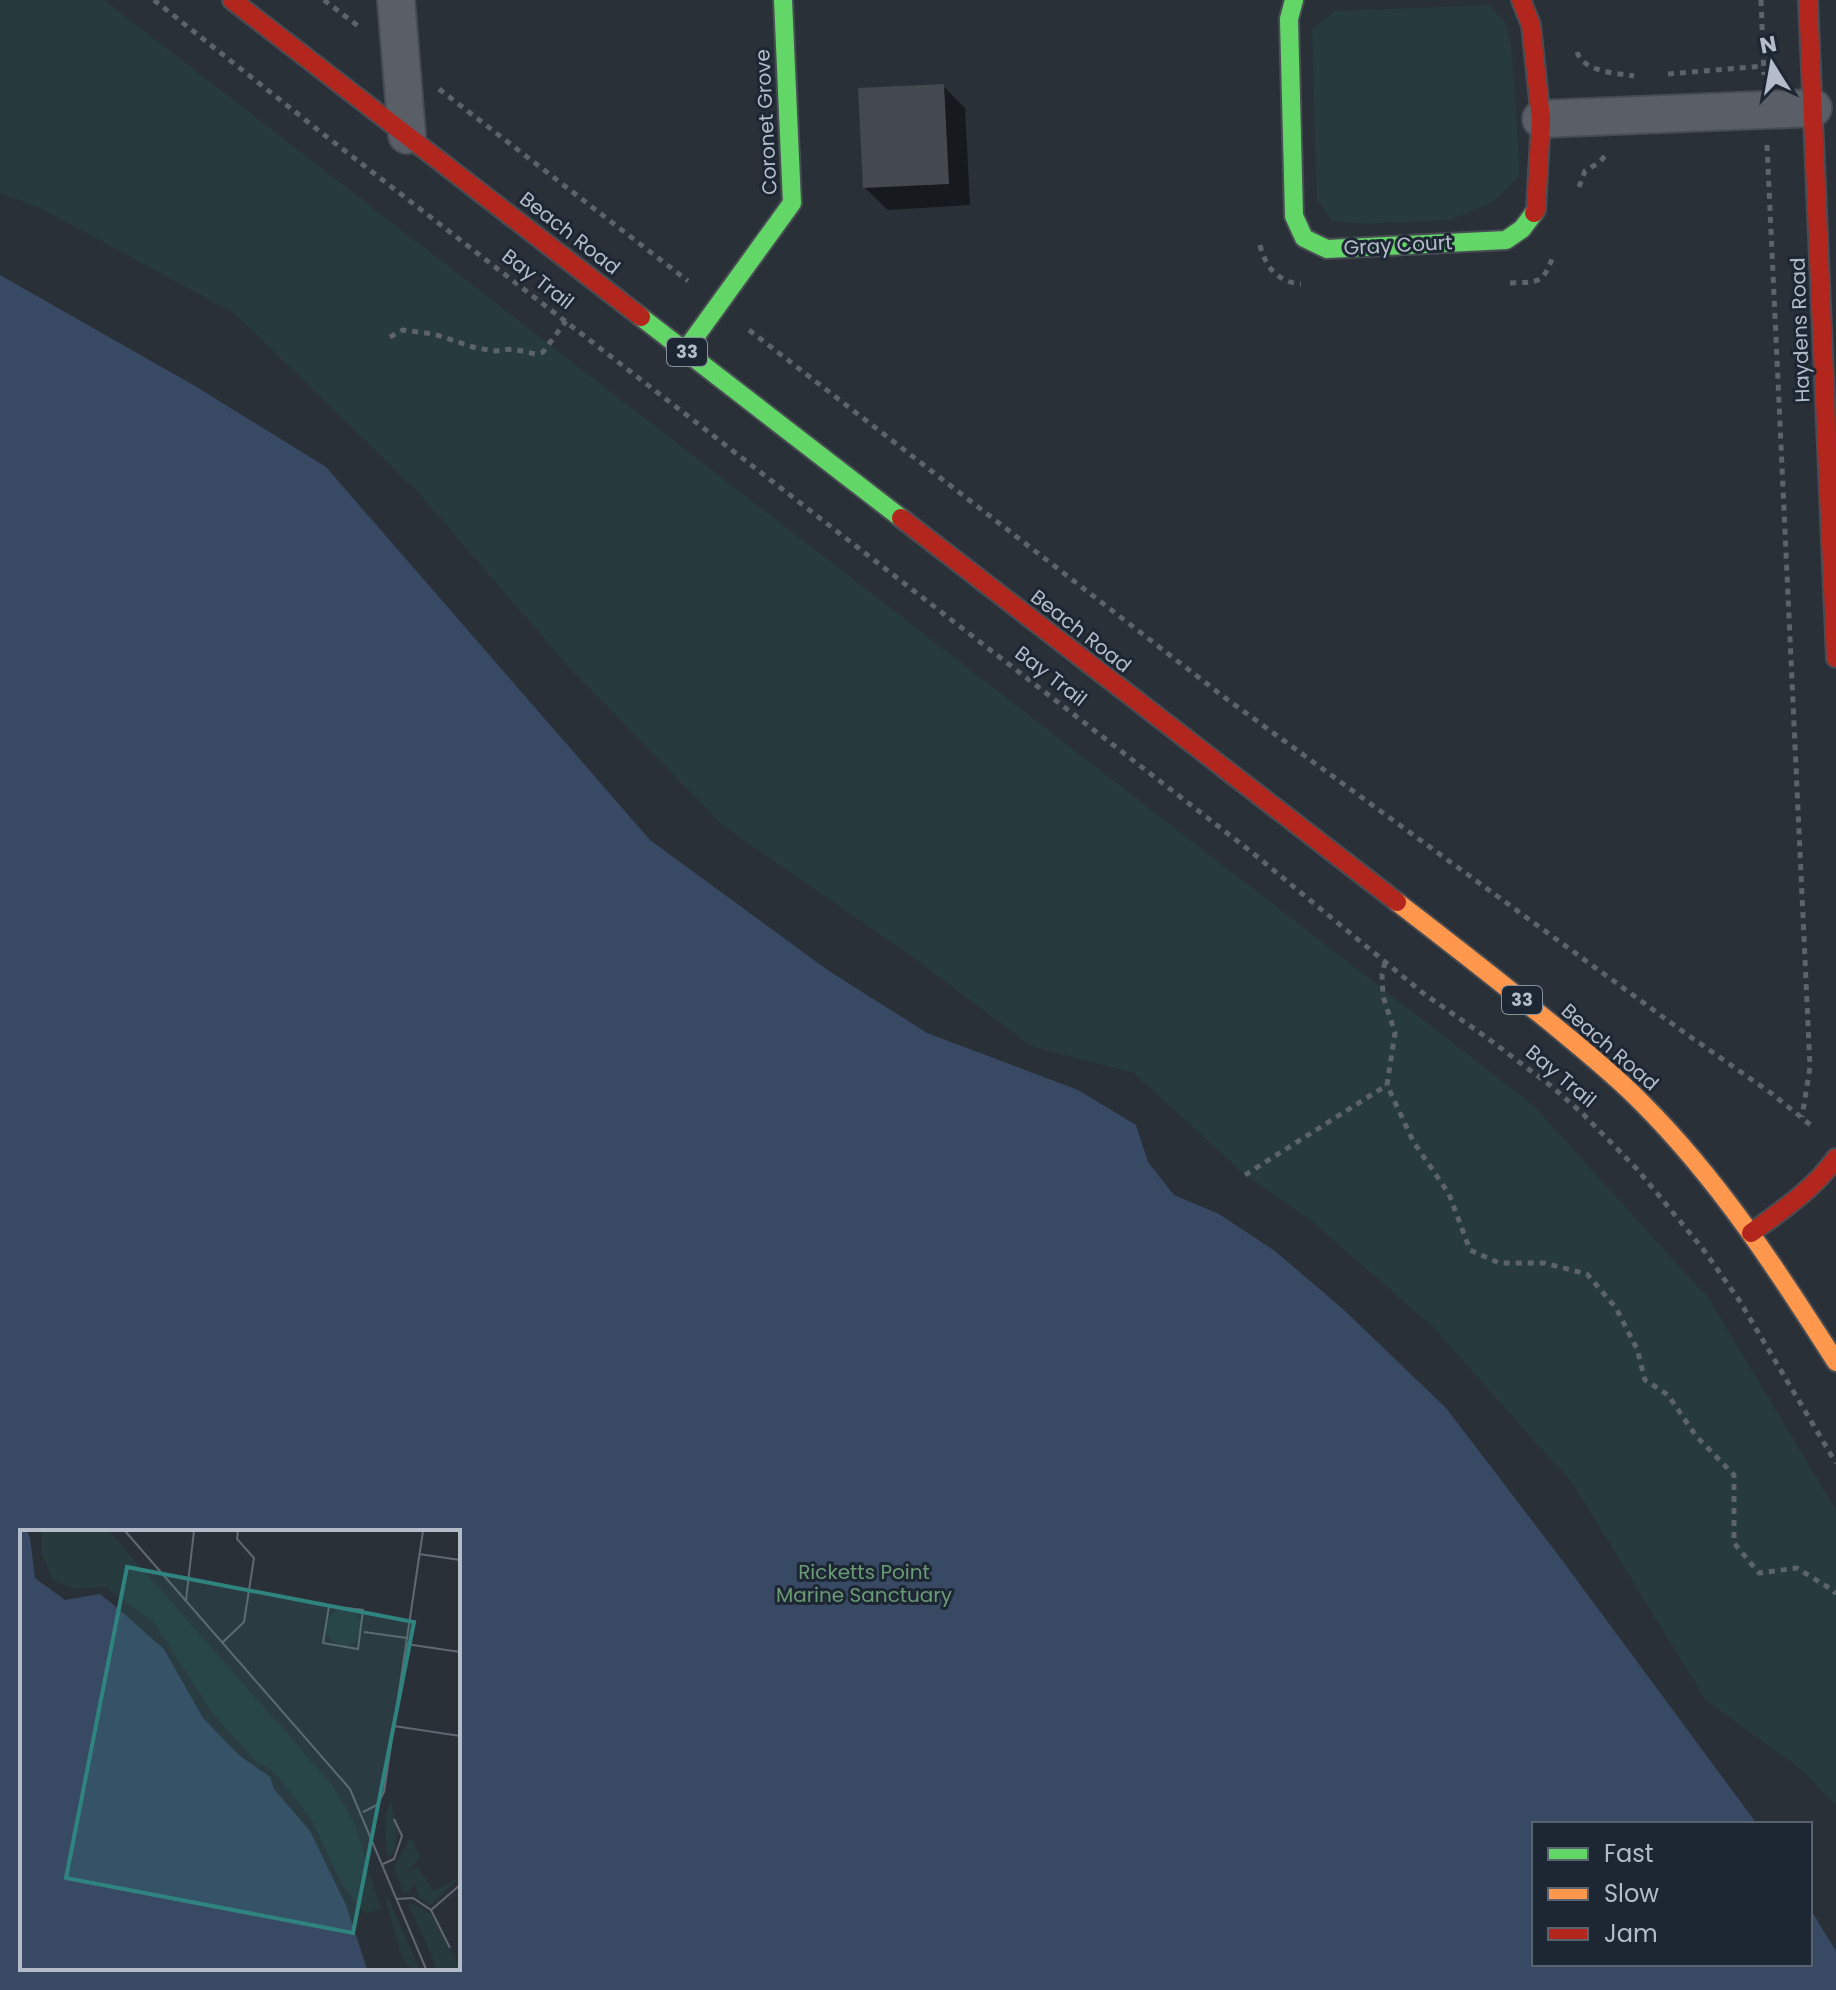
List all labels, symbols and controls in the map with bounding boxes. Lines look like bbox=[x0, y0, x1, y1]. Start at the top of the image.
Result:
north arrow bbox=[1732, 24, 1812, 104]
text: N bbox=[1757, 28, 1779, 62]
street label: Coronet Grove bbox=[748, 48, 784, 196]
street label: Beach Road bbox=[514, 185, 626, 281]
street label: Gray Court bbox=[1343, 228, 1453, 262]
street label: Bay Trail bbox=[496, 242, 580, 316]
street label: Haydens Road bbox=[1783, 257, 1817, 403]
road number: 33 bbox=[667, 338, 707, 366]
street label: Beach Road bbox=[1025, 583, 1137, 679]
street label: Bay Trail bbox=[1009, 639, 1093, 713]
road number: 33 bbox=[1502, 986, 1542, 1014]
street label: Beach Road bbox=[1555, 997, 1665, 1097]
street label: Bay Trail bbox=[1520, 1038, 1602, 1114]
inset map bbox=[20, 1530, 460, 1970]
park label: Ricketts Point Marine Sanctuary bbox=[776, 1558, 952, 1609]
legend bbox=[1532, 1822, 1812, 1966]
text: Fast bbox=[1604, 1837, 1654, 1870]
text: Slow bbox=[1604, 1877, 1659, 1910]
text: Jam bbox=[1604, 1917, 1658, 1950]

